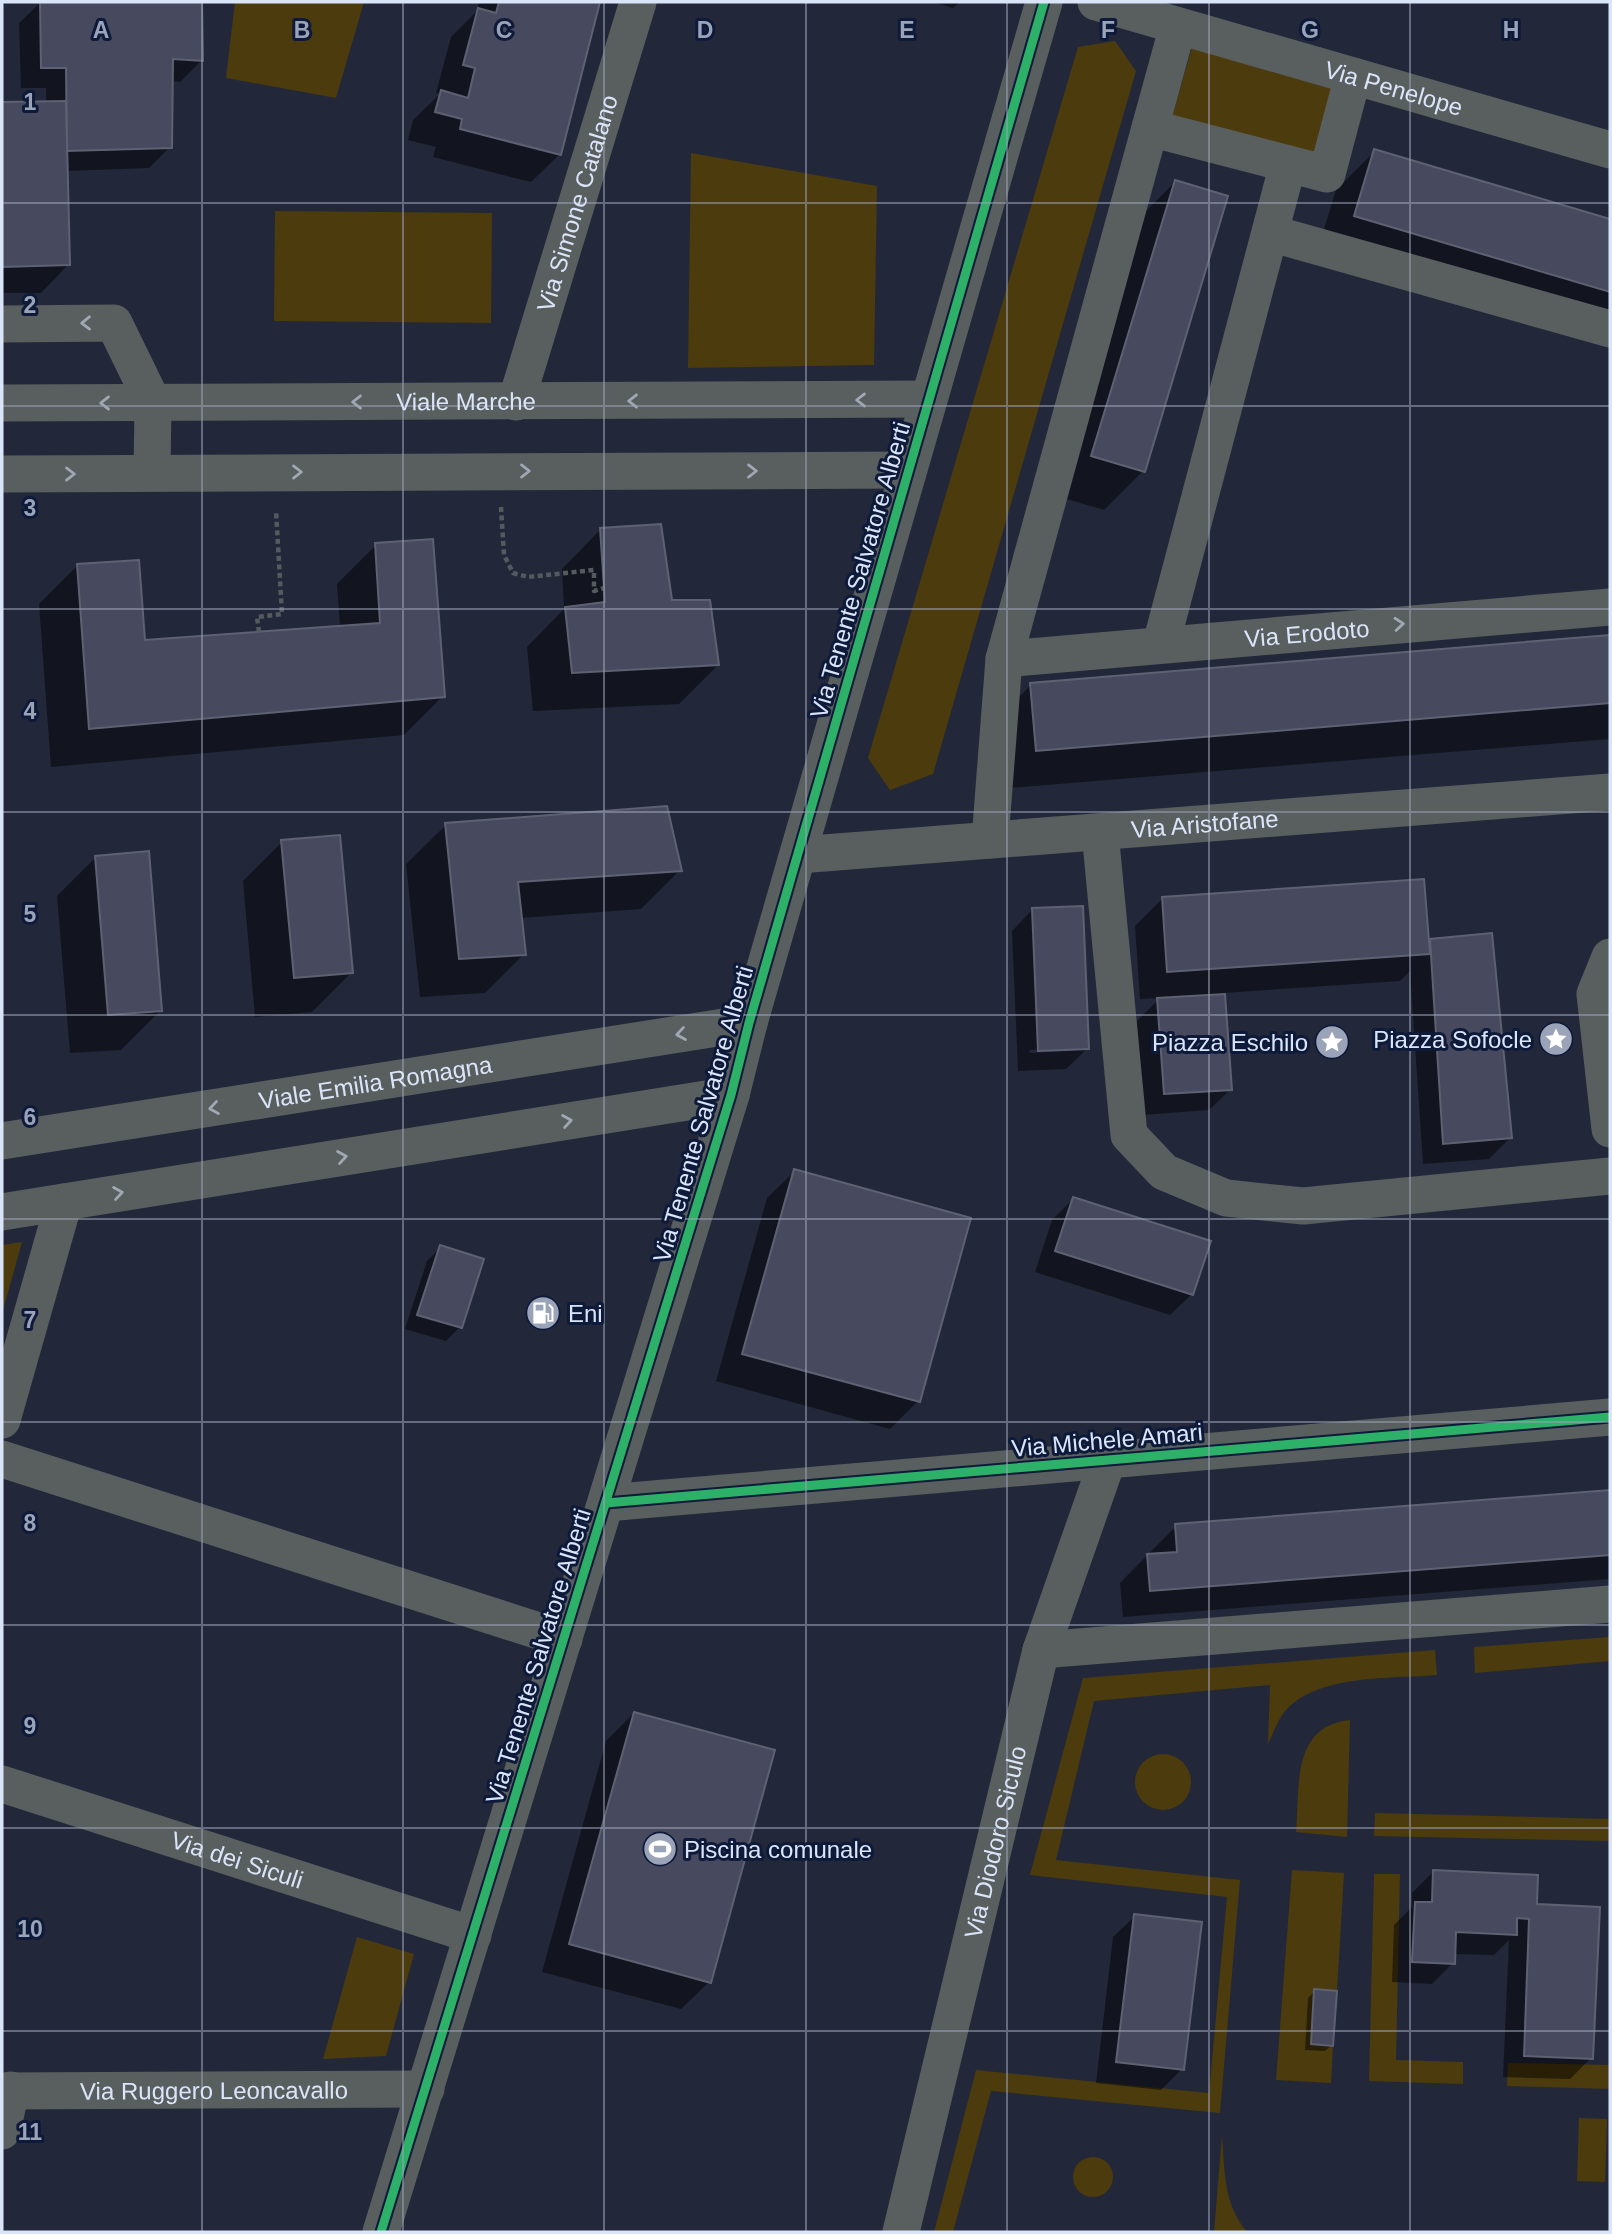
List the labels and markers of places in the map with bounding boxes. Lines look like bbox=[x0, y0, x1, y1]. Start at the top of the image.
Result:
place icon: Piazza Sofocle bbox=[1537, 1020, 1575, 1058]
place icon: Piazza Eschilo bbox=[1313, 1023, 1351, 1061]
place label: Piazza Sofocle bbox=[1373, 1026, 1532, 1053]
place label: Piazza Eschilo bbox=[1152, 1029, 1308, 1056]
fuel station icon: Eni bbox=[524, 1294, 562, 1332]
place label: Eni bbox=[568, 1300, 603, 1327]
sports icon: Piscina comunale bbox=[641, 1830, 679, 1868]
place label: Piscina comunale bbox=[684, 1836, 872, 1863]

